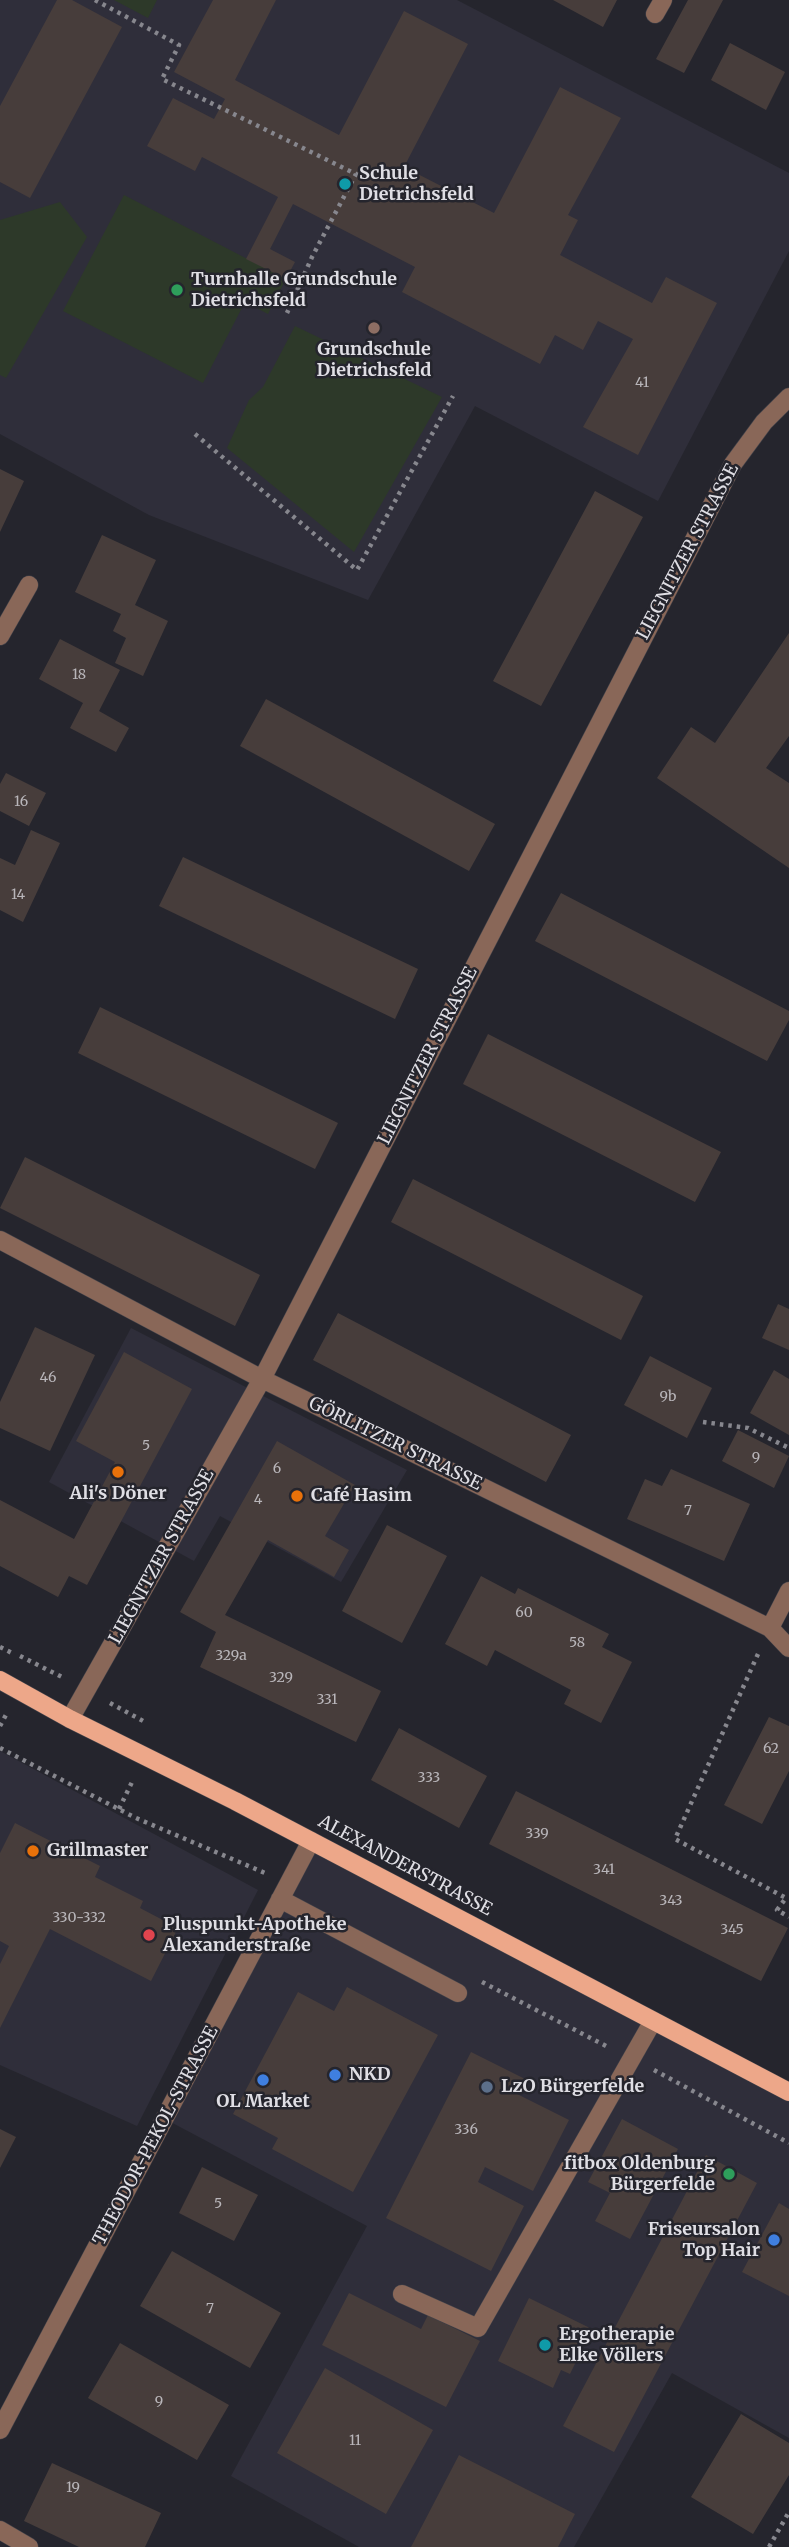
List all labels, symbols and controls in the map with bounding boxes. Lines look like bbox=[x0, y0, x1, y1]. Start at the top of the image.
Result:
place label: Schule Dietrichsfeld bbox=[359, 163, 474, 206]
marker: Schule Dietrichsfeld bbox=[337, 176, 353, 192]
place label: Turnhalle Grundschule Dietrichsfeld bbox=[191, 269, 397, 312]
marker: Turnhalle Grundschule Dietrichsfeld bbox=[169, 282, 185, 298]
marker: Grundschule Dietrichsfeld bbox=[366, 320, 382, 336]
place label: Grundschule Dietrichsfeld bbox=[317, 339, 431, 382]
house number: 41 bbox=[635, 375, 649, 391]
street label: LIEGNITZER STRASSE bbox=[632, 460, 744, 644]
house number: 18 bbox=[72, 667, 86, 683]
house number: 16 bbox=[14, 794, 28, 810]
house number: 14 bbox=[11, 887, 25, 903]
street label: LIEGNITZER STRASSE bbox=[374, 964, 482, 1148]
house number: 46 bbox=[40, 1370, 56, 1386]
house number: 9b bbox=[660, 1389, 676, 1405]
street label: GÖRLITZER STRASSE bbox=[305, 1393, 485, 1495]
house number: 5 bbox=[142, 1438, 150, 1454]
house number: 9 bbox=[752, 1450, 760, 1466]
house number: 6 bbox=[273, 1461, 281, 1477]
marker: Ali's Döner bbox=[110, 1464, 126, 1480]
street label: LIEGNITZER STRASSE bbox=[105, 1466, 219, 1648]
place label: Ali's Döner bbox=[69, 1483, 167, 1505]
place label: Café Hasim bbox=[311, 1485, 412, 1507]
marker: Café Hasim bbox=[289, 1488, 305, 1504]
house number: 4 bbox=[254, 1492, 262, 1508]
house number: 7 bbox=[684, 1503, 692, 1519]
house number: 60 bbox=[515, 1605, 533, 1621]
house number: 58 bbox=[569, 1635, 585, 1651]
house number: 329a bbox=[215, 1648, 247, 1664]
house number: 329 bbox=[269, 1670, 293, 1686]
house number: 331 bbox=[316, 1692, 338, 1708]
house number: 62 bbox=[763, 1741, 779, 1757]
house number: 333 bbox=[418, 1770, 440, 1786]
street label: ALEXANDERSTRASSE bbox=[314, 1811, 496, 1921]
house number: 339 bbox=[525, 1826, 549, 1842]
place label: Grillmaster bbox=[47, 1840, 148, 1862]
marker: Grillmaster bbox=[25, 1843, 41, 1859]
house number: 341 bbox=[593, 1862, 615, 1878]
house number: 343 bbox=[659, 1893, 683, 1909]
house number: 330-332 bbox=[52, 1910, 106, 1926]
place label: Pluspunkt-Apotheke Alexanderstraße bbox=[163, 1914, 346, 1956]
house number: 345 bbox=[720, 1922, 744, 1938]
marker: Pluspunkt-Apotheke Alexanderstraße bbox=[141, 1927, 157, 1943]
street label: THEODOR-PEKOL-STRASSE bbox=[89, 2023, 223, 2249]
place label: NKD bbox=[349, 2064, 391, 2086]
marker: NKD bbox=[327, 2067, 343, 2083]
marker: OL Market bbox=[255, 2072, 271, 2088]
place label: LzO Bürgerfelde bbox=[501, 2076, 644, 2098]
marker: LzO Bürgerfelde bbox=[479, 2079, 495, 2095]
place label: OL Market bbox=[216, 2091, 310, 2113]
house number: 336 bbox=[454, 2122, 478, 2138]
place label: fitbox Oldenburg Bürgerfelde bbox=[564, 2153, 715, 2196]
marker: fitbox Oldenburg Bürgerfelde bbox=[721, 2166, 737, 2182]
house number: 5 bbox=[214, 2196, 222, 2212]
place label: Friseursalon Top Hair bbox=[648, 2219, 760, 2262]
marker: Friseursalon Top Hair bbox=[766, 2232, 782, 2248]
house number: 7 bbox=[206, 2301, 214, 2317]
place label: Ergotherapie Elke Völlers bbox=[559, 2324, 675, 2366]
marker: Ergotherapie Elke Völlers bbox=[537, 2337, 553, 2353]
house number: 9 bbox=[155, 2394, 163, 2410]
house number: 11 bbox=[349, 2433, 361, 2449]
house number: 19 bbox=[66, 2480, 80, 2496]

